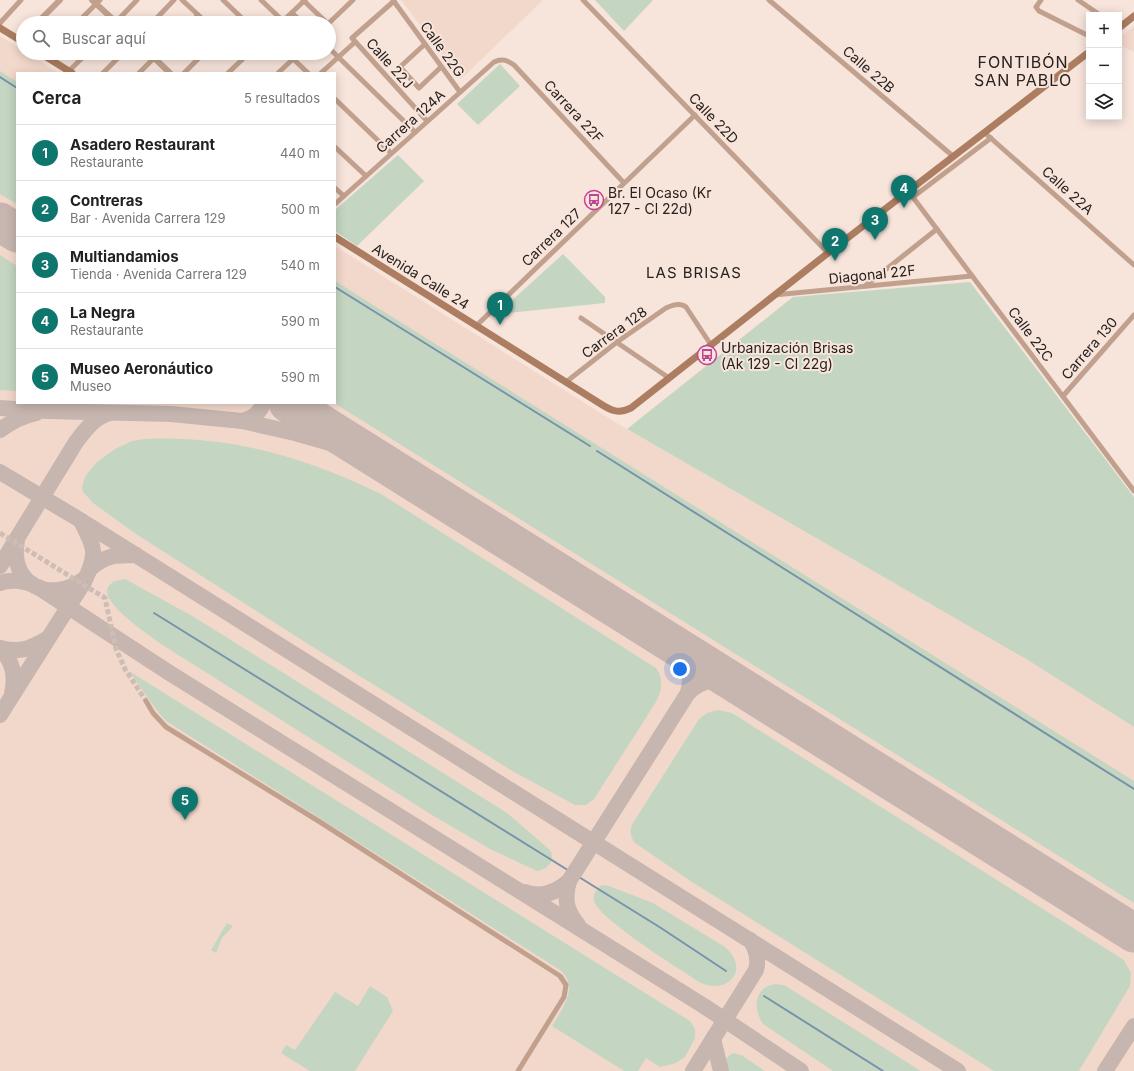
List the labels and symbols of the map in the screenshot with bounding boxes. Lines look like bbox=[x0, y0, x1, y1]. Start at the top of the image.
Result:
street label: Calle 22G bbox=[417, 18, 469, 80]
street label: Calle 22J bbox=[363, 34, 417, 92]
street label: Calle 22B bbox=[840, 42, 898, 96]
district label: FONTIBÓN SAN PABLO bbox=[974, 52, 1072, 90]
street label: Carrera 22F bbox=[541, 76, 607, 146]
street label: Carrera 124A bbox=[372, 85, 448, 156]
street label: Calle 22D bbox=[686, 89, 742, 147]
street label: Calle 22A bbox=[1039, 162, 1098, 218]
pin: 4 bbox=[891, 175, 917, 208]
place label: Br. El Ocaso (Kr 127 - Cl 22d) bbox=[608, 184, 711, 217]
bus stop icon: Br. El Ocaso (Kr 127 - Cl 22d) bbox=[583, 189, 605, 211]
street label: Carrera 127 bbox=[518, 204, 584, 270]
pin: 3 bbox=[862, 207, 888, 240]
pin: 2 bbox=[822, 228, 848, 261]
street label: Avenida Calle 24 bbox=[369, 239, 473, 313]
street label: Diagonal 22F bbox=[828, 261, 916, 287]
district label: LAS BRISAS bbox=[646, 263, 742, 282]
pin: 1 bbox=[487, 292, 513, 325]
street label: Carrera 128 bbox=[578, 303, 650, 361]
street label: Calle 22C bbox=[1005, 303, 1057, 365]
street label: Carrera 130 bbox=[1057, 313, 1121, 383]
place label: Urbanización Brisas (Ak 129 - Cl 22g) bbox=[721, 339, 853, 372]
bus stop icon: Urbanización Brisas (Ak 129 - Cl 22g) bbox=[696, 344, 718, 366]
your location bbox=[670, 659, 690, 679]
pin: 5 bbox=[172, 787, 198, 820]

